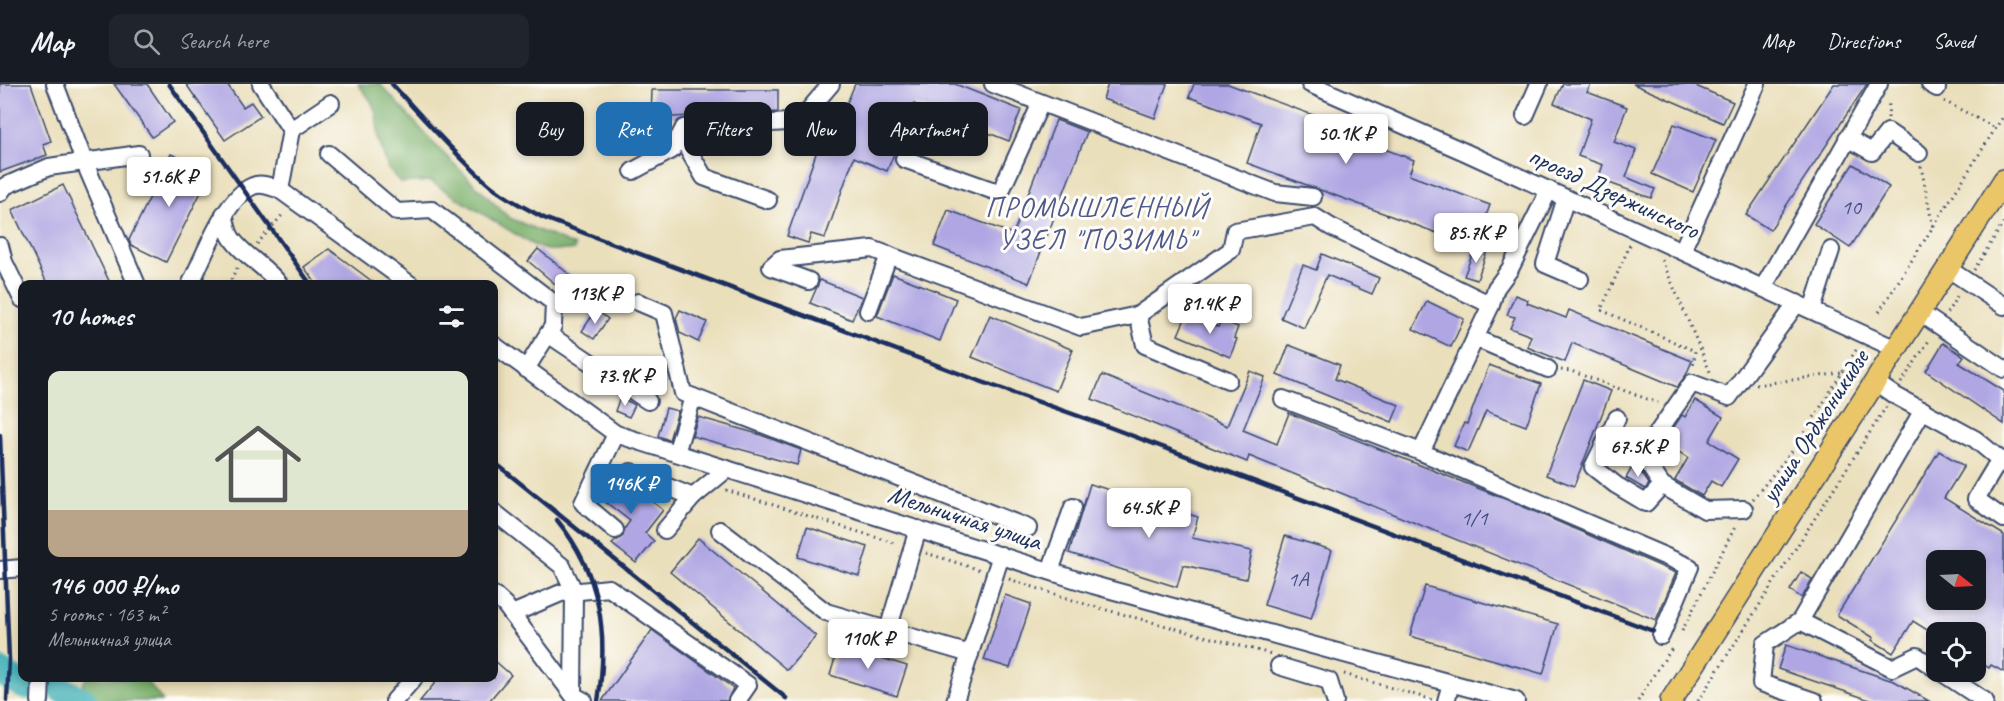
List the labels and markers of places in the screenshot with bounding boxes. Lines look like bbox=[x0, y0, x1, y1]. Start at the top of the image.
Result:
pin: 50.1K ₽ bbox=[1291, 114, 1401, 165]
pin: 51.6K ₽ bbox=[114, 157, 224, 208]
pin: 85.7K ₽ bbox=[1421, 213, 1531, 264]
pin: 113K ₽ bbox=[546, 274, 644, 325]
pin: 81.4K ₽ bbox=[1155, 284, 1265, 335]
pin: 73.9K ₽ bbox=[570, 356, 680, 407]
pin: 67.5K ₽ bbox=[1583, 427, 1693, 478]
pin: 146K ₽ bbox=[582, 464, 680, 515]
pin: 64.5K ₽ bbox=[1094, 488, 1204, 539]
pin: 110K ₽ bbox=[819, 619, 917, 670]

